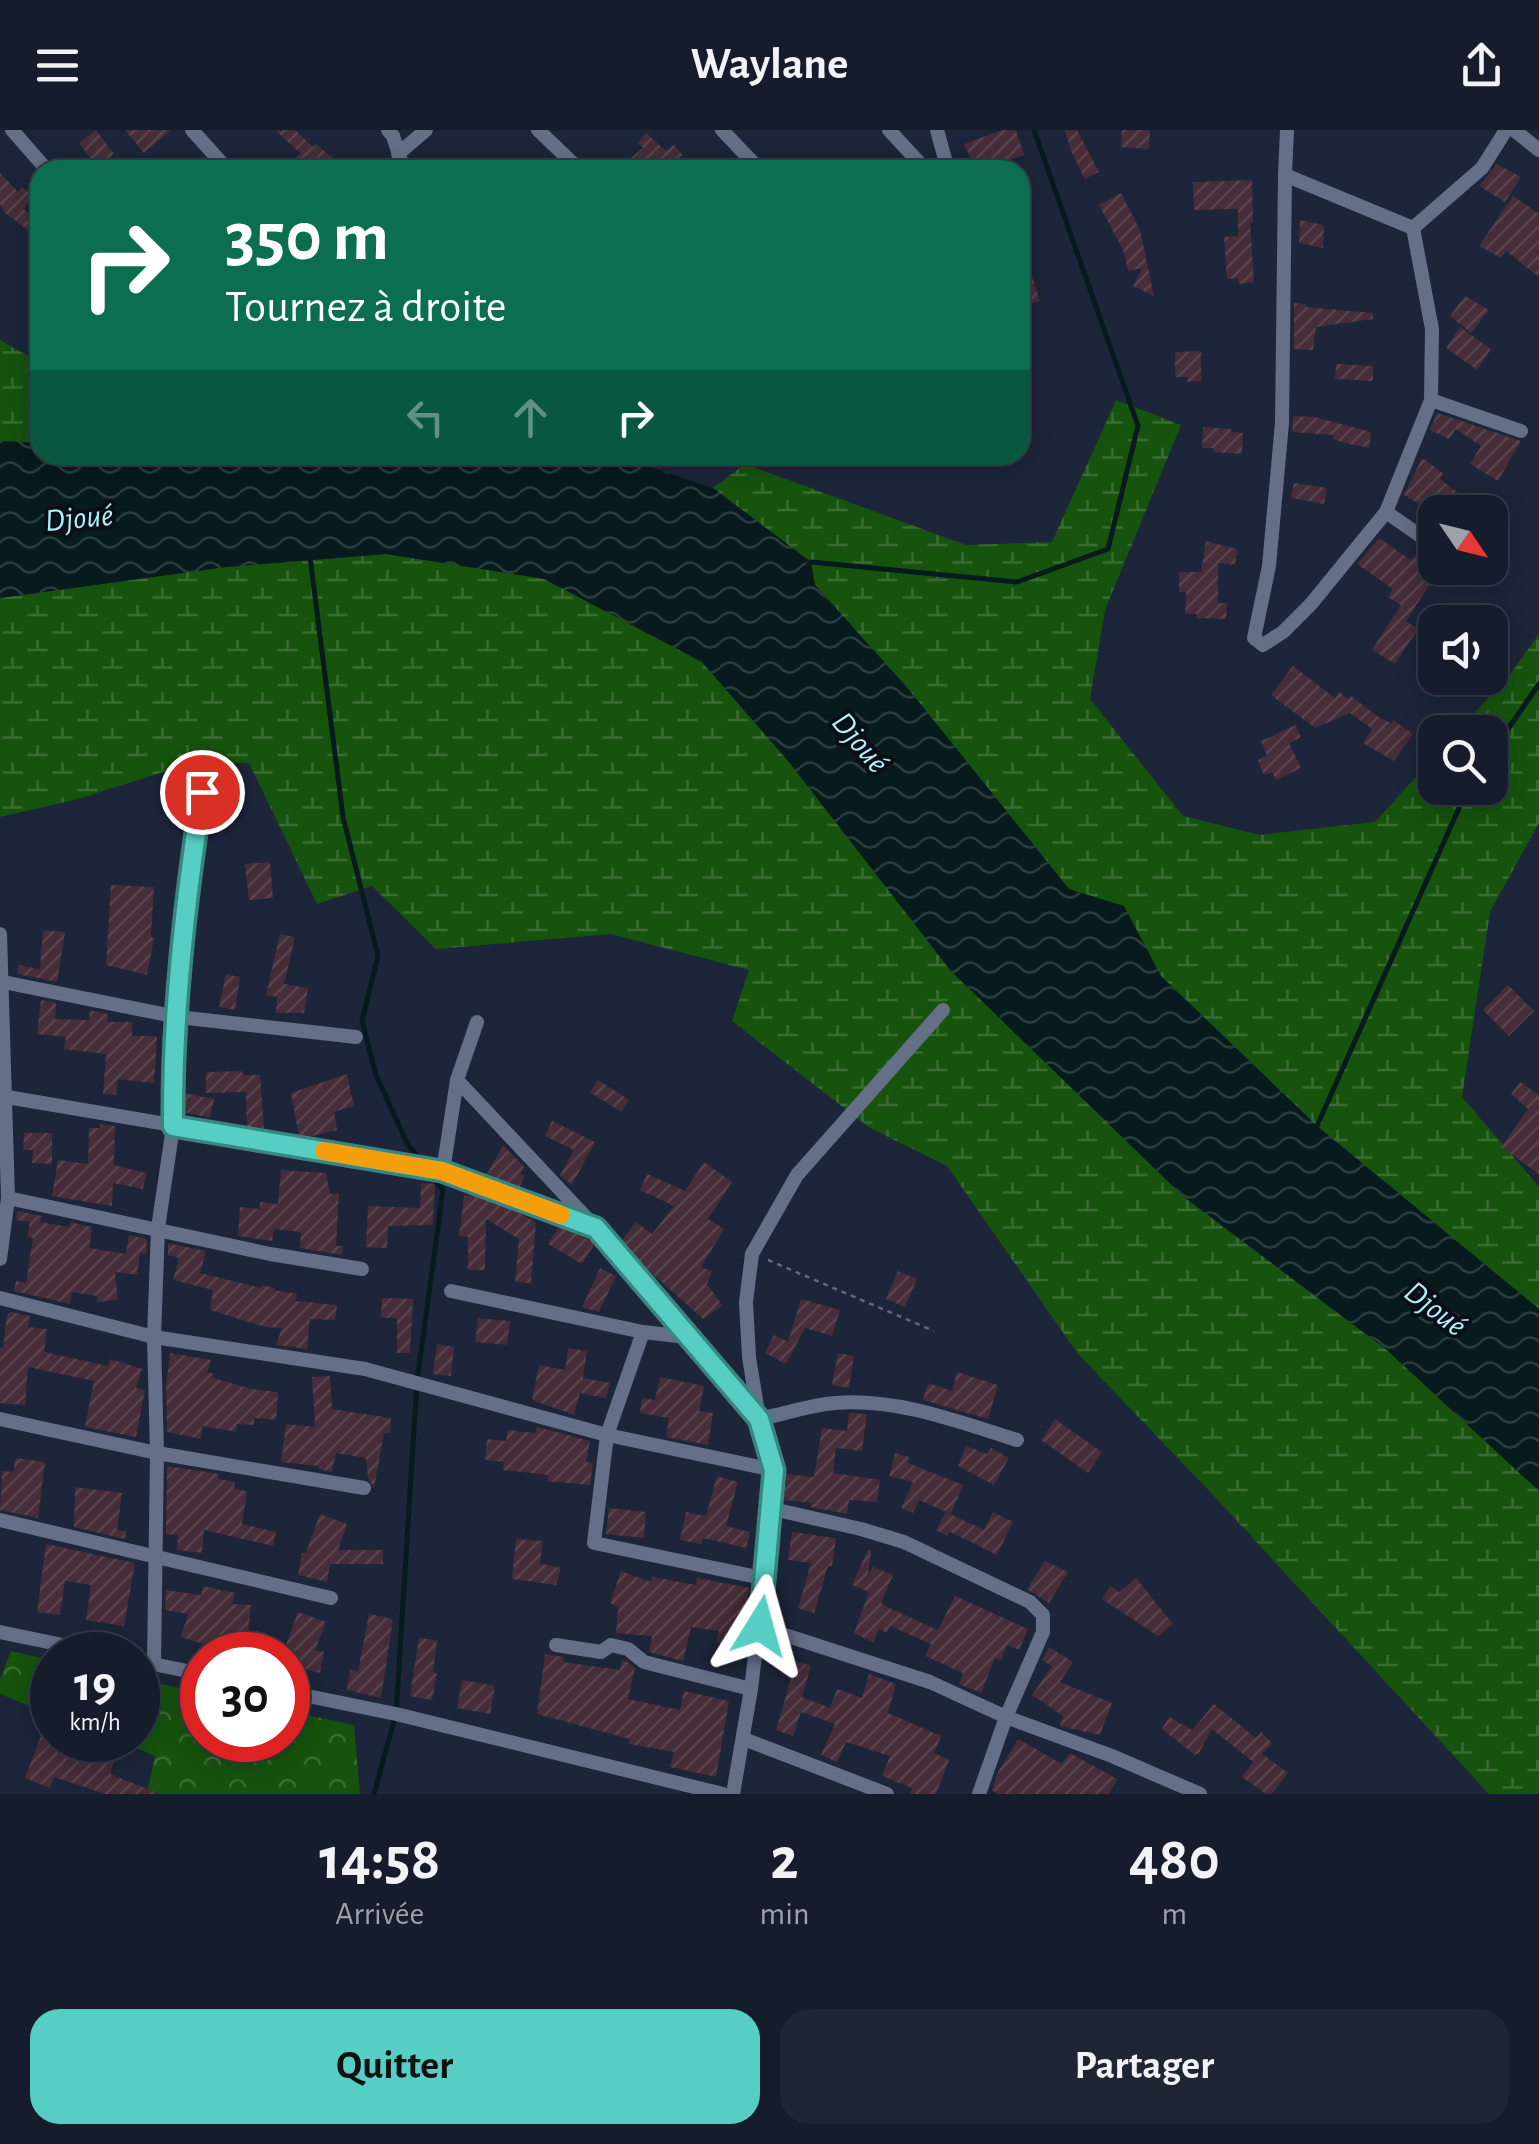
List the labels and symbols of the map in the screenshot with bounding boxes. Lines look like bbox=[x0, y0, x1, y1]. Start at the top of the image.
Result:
north arrow bbox=[1418, 495, 1508, 585]
water label: Djoué bbox=[44, 499, 115, 537]
water label: Djoué bbox=[826, 706, 895, 779]
pin bbox=[160, 750, 245, 835]
water label: Djoué bbox=[1399, 1275, 1472, 1342]
position arrow bbox=[708, 1574, 812, 1678]
speed limit sign: 30 bbox=[180, 1632, 310, 1762]

